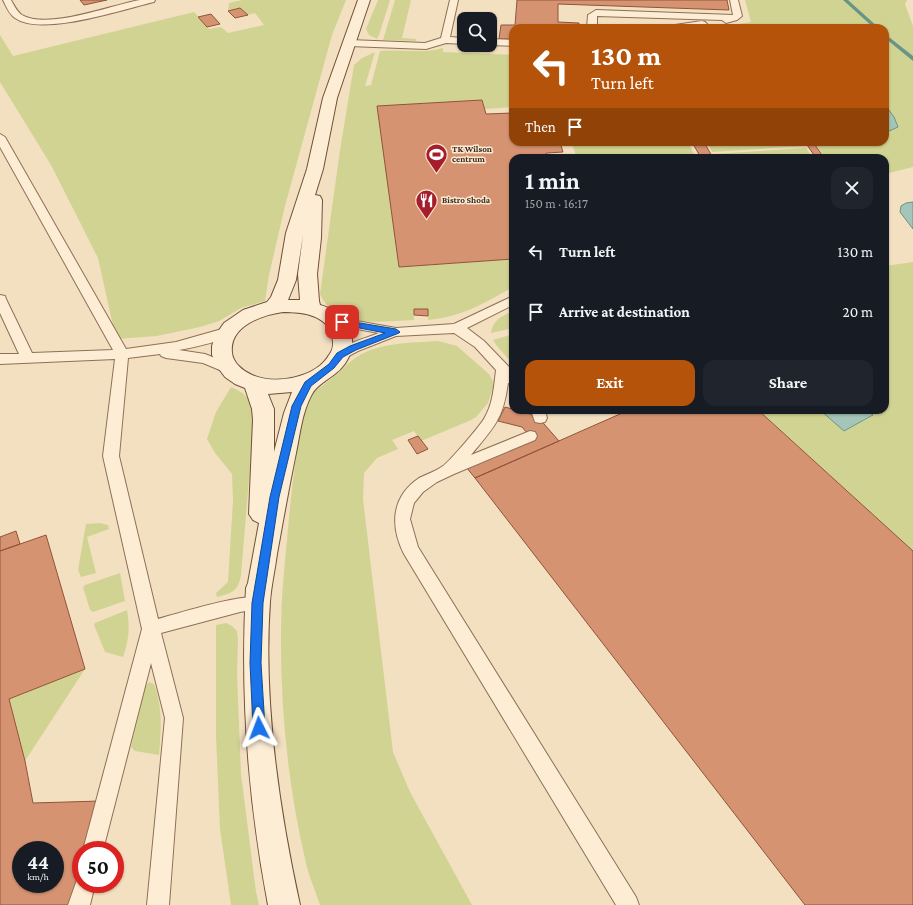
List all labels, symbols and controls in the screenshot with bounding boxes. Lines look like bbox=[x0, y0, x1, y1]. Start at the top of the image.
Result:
map controls bbox=[457, 12, 497, 52]
button: search bbox=[457, 12, 497, 52]
icon: left bbox=[525, 40, 577, 92]
text: 130 m bbox=[591, 40, 661, 71]
text: Turn left bbox=[591, 73, 654, 93]
icon: arrive bbox=[564, 116, 586, 138]
text: Then bbox=[525, 119, 556, 135]
sports icon: TK Wilson centrum bbox=[424, 141, 450, 174]
place label: TK Wilson centrum bbox=[452, 144, 493, 164]
text: 1 min bbox=[525, 167, 580, 194]
button: close bbox=[831, 167, 873, 209]
restaurant icon: Bistro Shoda bbox=[413, 187, 439, 220]
place label: Bistro Shoda bbox=[442, 195, 491, 205]
text: 150 m · 16:17 bbox=[525, 196, 588, 211]
icon: left bbox=[525, 241, 547, 263]
text: Turn left bbox=[559, 244, 615, 260]
text: 130 m bbox=[838, 244, 873, 260]
icon: arrive bbox=[525, 301, 547, 323]
text: Arrive at destination bbox=[559, 304, 690, 320]
text: 20 m bbox=[843, 304, 873, 320]
pin bbox=[325, 305, 359, 339]
icon: arrive bbox=[331, 311, 353, 333]
button: Exit bbox=[525, 360, 695, 406]
button: Share bbox=[703, 360, 873, 406]
position arrow bbox=[238, 707, 280, 749]
speed limit sign: 50 bbox=[72, 841, 124, 893]
text: 44 bbox=[27, 851, 49, 873]
text: km/h bbox=[27, 871, 49, 882]

